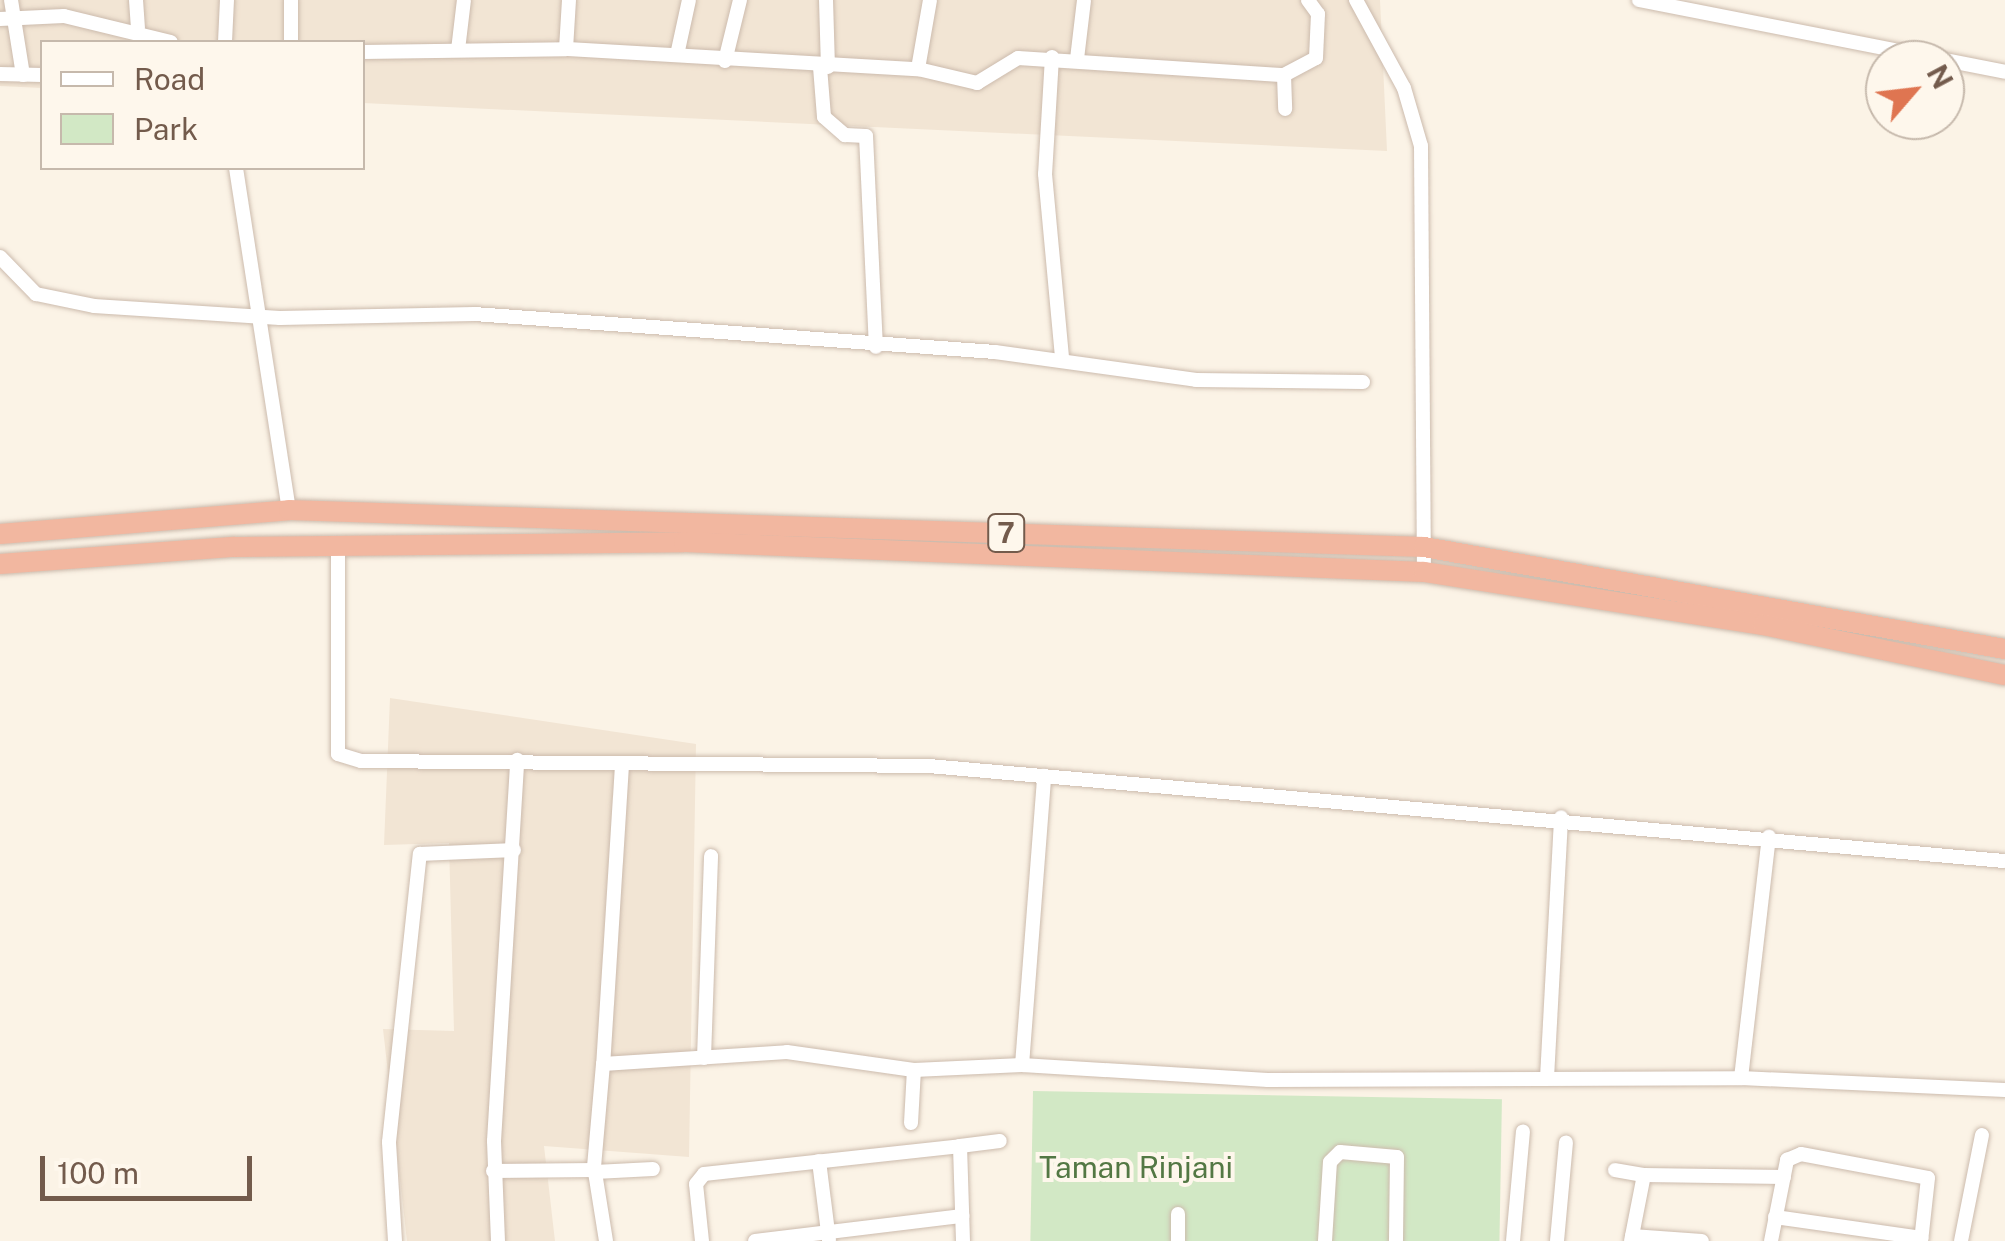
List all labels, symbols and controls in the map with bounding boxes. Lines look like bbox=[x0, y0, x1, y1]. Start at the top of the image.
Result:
legend bbox=[40, 40, 365, 170]
north arrow bbox=[1865, 40, 1965, 140]
text: N bbox=[1920, 59, 1960, 94]
text: Road bbox=[134, 61, 205, 97]
text: Park bbox=[134, 111, 198, 147]
road number: 7 bbox=[986, 510, 1026, 556]
scale bar bbox=[45, 1136, 258, 1198]
park label: Taman Rinjani bbox=[1039, 1149, 1233, 1185]
text: 100 m bbox=[57, 1155, 139, 1191]

